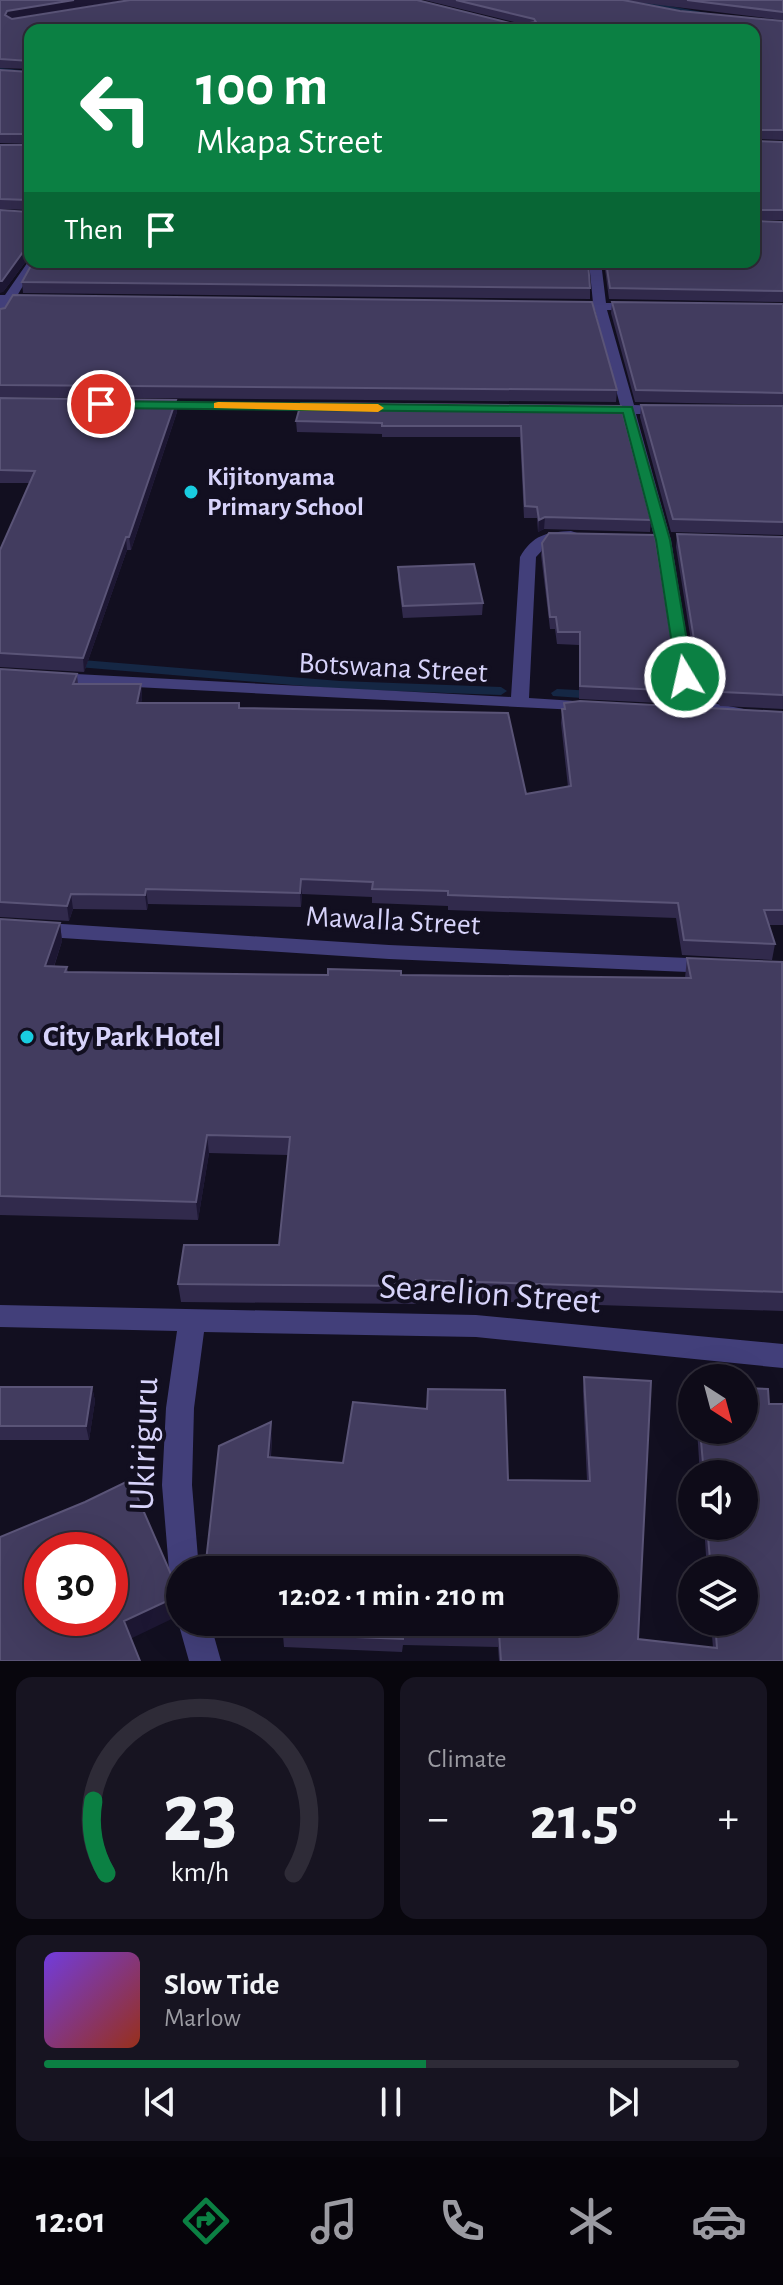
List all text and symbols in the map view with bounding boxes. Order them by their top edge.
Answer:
icon: left [64,56,168,160]
text: 100 m [196,59,328,115]
text: Mkapa Street [196,124,382,160]
icon: arrive [139,208,183,252]
text: Then [64,215,123,245]
pin [67,370,135,438]
icon: arrive [79,382,123,426]
place label: Kijitonyama Primary School [207,464,364,520]
marker: Kijitonyama Primary School [182,483,200,501]
position arrow [643,635,727,719]
street label: Botswana Street [298,648,489,688]
street label: Mawalla Street [305,901,481,941]
place label: City Park Hotel [43,1022,221,1052]
marker: City Park Hotel [18,1028,36,1046]
street label: Searelion Street [378,1268,602,1320]
north arrow [678,1364,758,1444]
map controls [678,1364,758,1636]
street label: Ukiriguru [124,1377,164,1511]
button: sound [678,1460,758,1540]
speed limit sign: 30 [24,1532,128,1636]
button: layers [678,1556,758,1636]
text: 12:02 · 1 min · 210 m [279,1581,505,1611]
text: Climate [428,1746,506,1772]
text: 23 [162,1773,237,1857]
text: 21.5° [530,1790,637,1850]
text: − [428,1797,449,1841]
text: + [718,1797,739,1841]
text: km/h [170,1858,229,1887]
text: Slow Tide [164,1970,279,2000]
text: Marlow [164,2005,241,2031]
icon: previous [138,2080,182,2124]
icon: pause [369,2080,413,2124]
icon: next [601,2080,645,2124]
icon: directions [178,2193,234,2249]
icon: music [306,2193,362,2249]
icon: phone [434,2193,490,2249]
icon: climate [563,2193,619,2249]
icon: car [691,2193,747,2249]
text: 12:01 [36,2203,106,2239]

